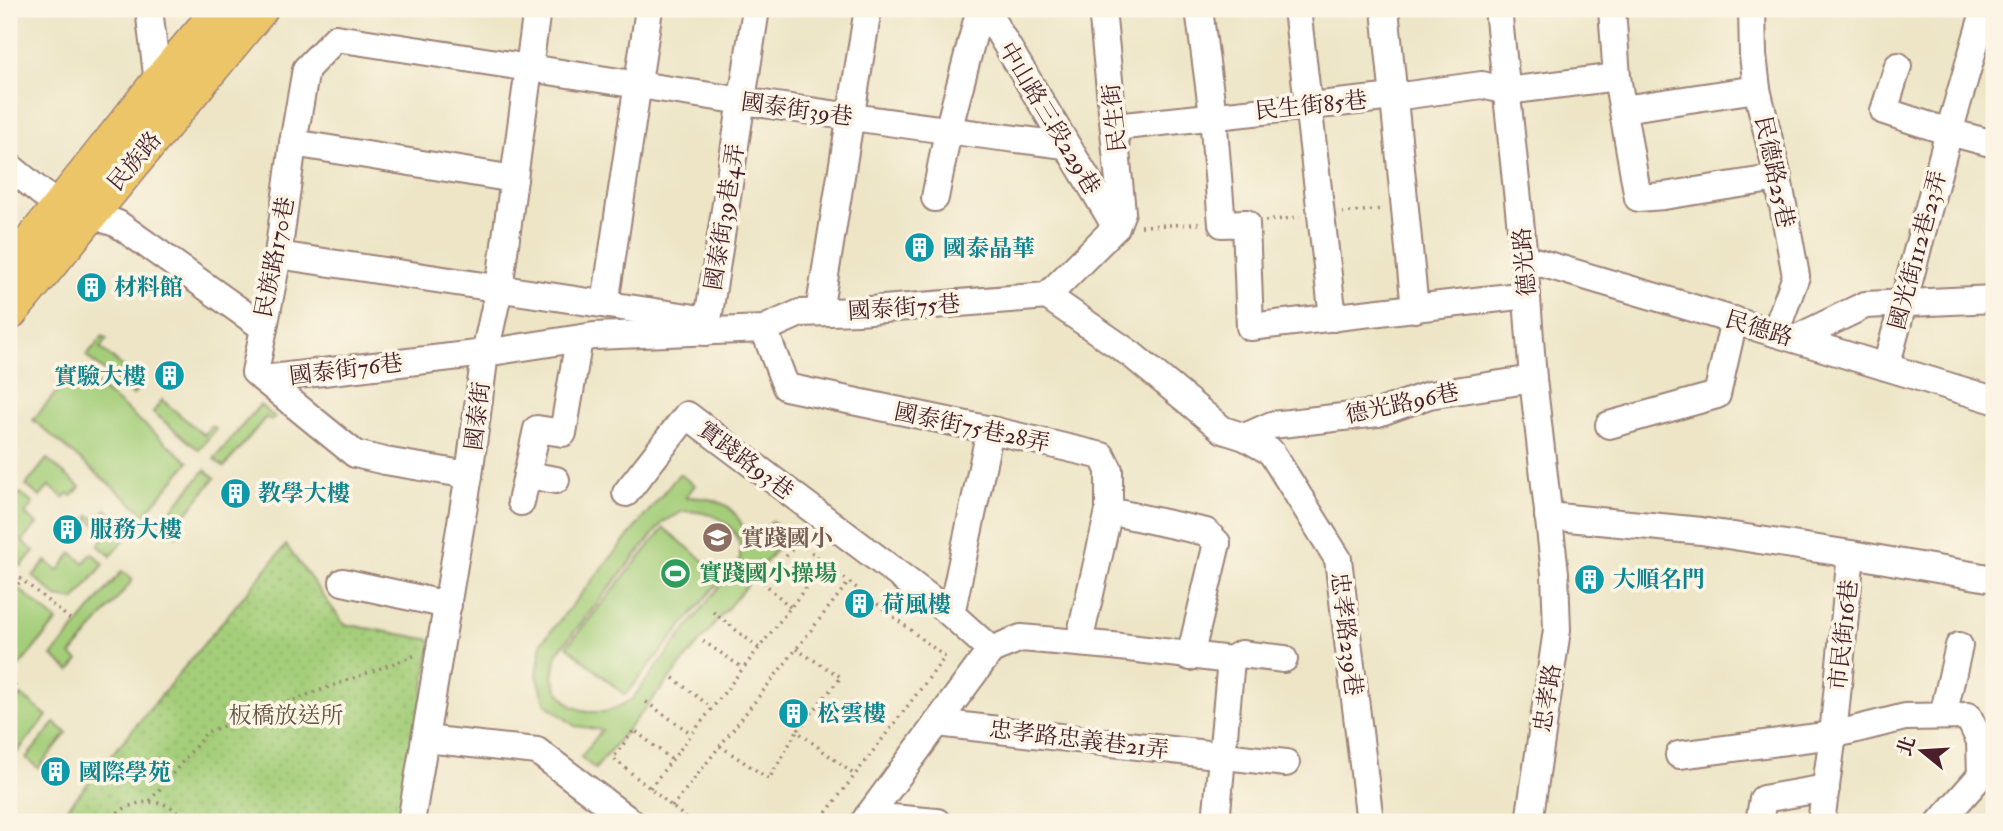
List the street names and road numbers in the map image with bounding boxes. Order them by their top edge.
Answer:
street label: 中山路三段229巷 [993,37,1107,200]
street label: 民生街 [1096,82,1133,154]
street label: 民生街85巷 [1253,85,1369,126]
street label: 國泰街39巷 [739,87,855,132]
street label: 民德路25巷 [1749,113,1801,231]
street label: 民族路 [101,126,168,197]
street label: 國泰街39巷4弄 [699,142,750,292]
street label: 國光街112巷23弄 [1882,167,1953,333]
street label: 民族路170巷 [249,194,300,320]
street label: 德光路 [1507,226,1542,298]
street label: 國泰街75巷 [847,289,961,326]
street label: 民德路 [1722,305,1796,352]
street label: 國泰街76巷 [288,348,404,391]
street label: 德光路96巷 [1343,377,1462,430]
street label: 國泰街 [459,380,496,452]
street label: 國泰街75巷28弄 [892,397,1052,458]
street label: 實踐路93巷 [692,415,799,506]
street label: 忠孝路239巷 [1325,571,1368,697]
street label: 市民街16巷 [1823,578,1864,692]
street label: 忠孝路 [1528,662,1567,734]
street label: 忠孝路忠義巷21弄 [987,714,1170,765]

